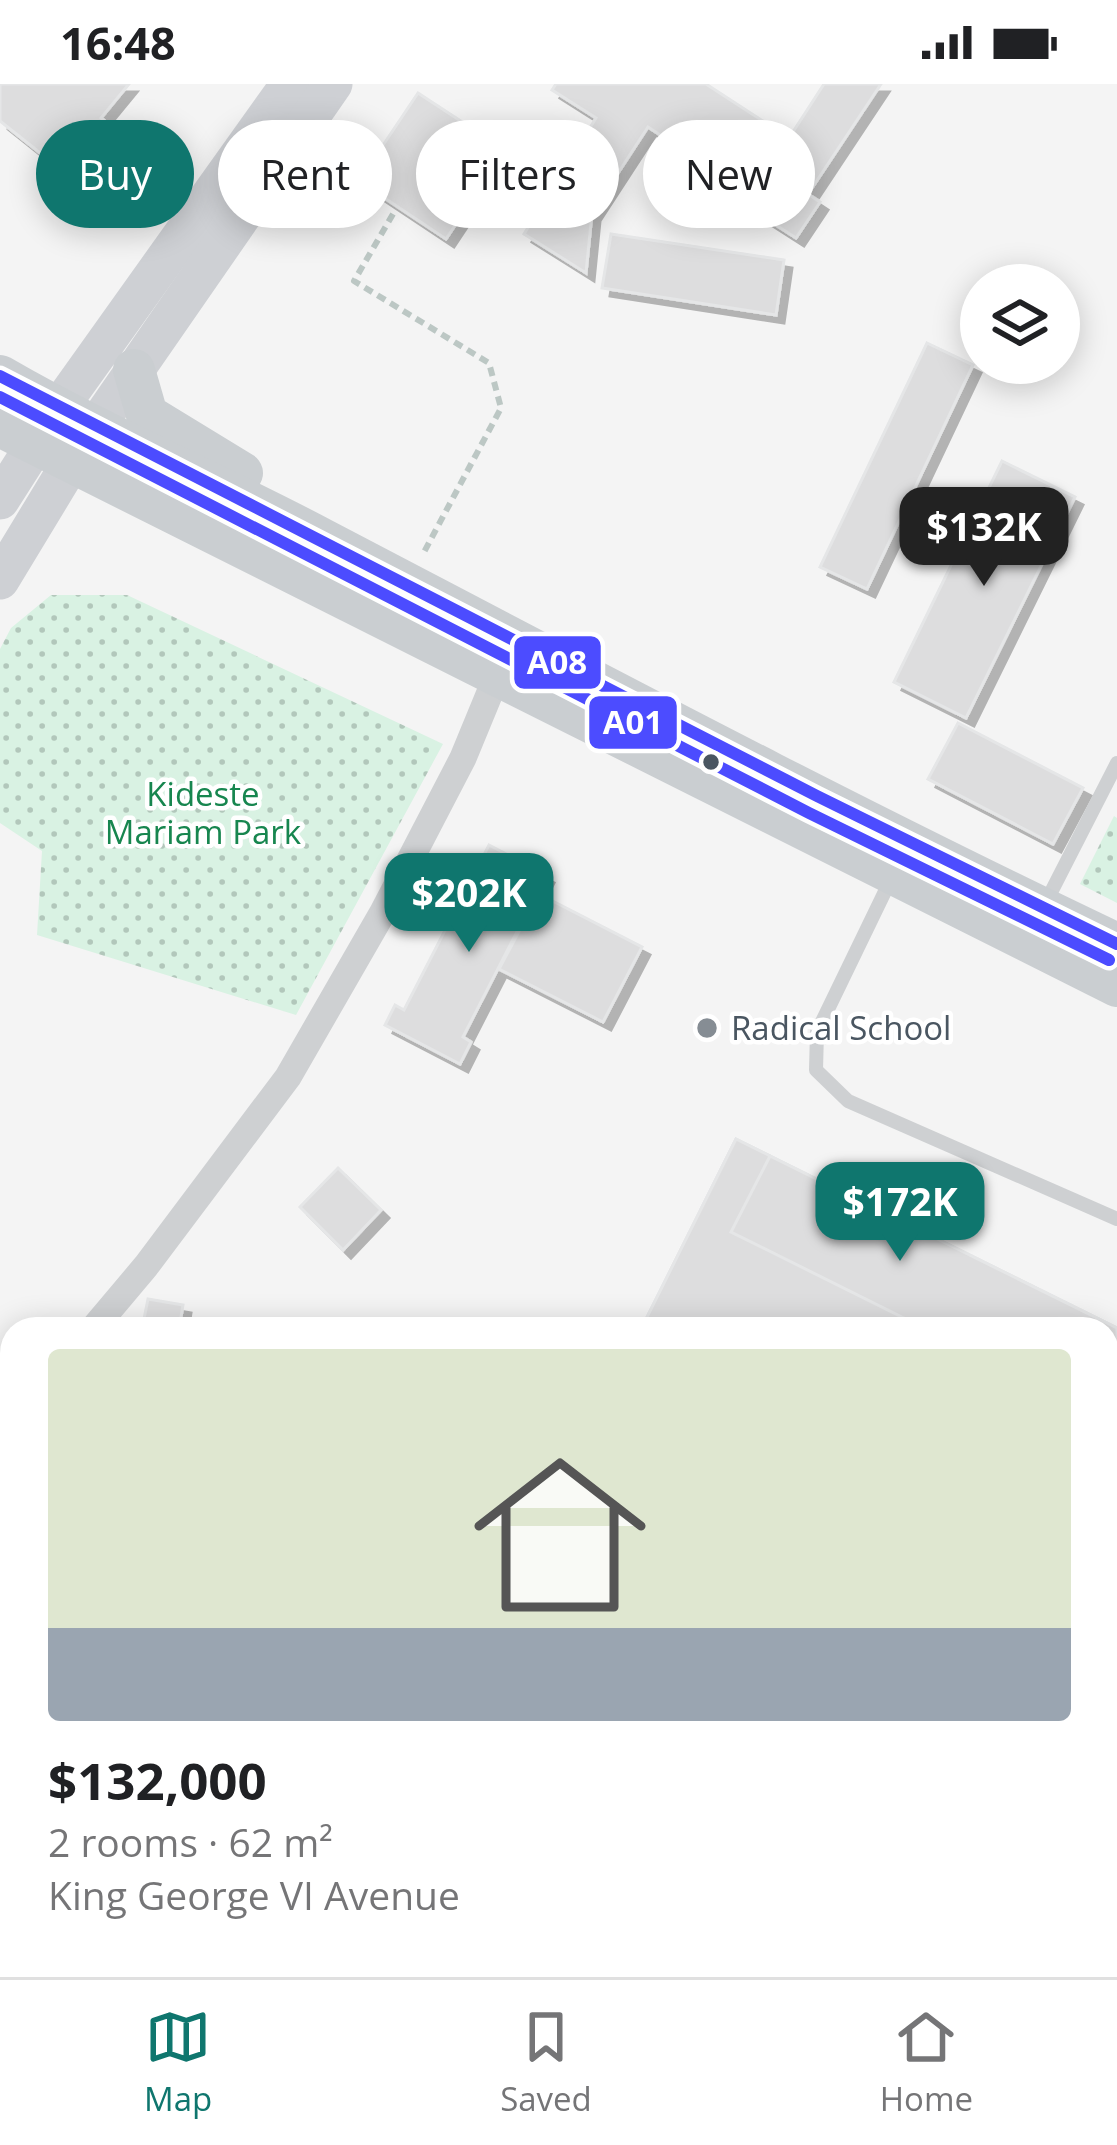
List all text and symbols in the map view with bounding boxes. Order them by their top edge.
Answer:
text: 16:48 [60,12,176,73]
chip: Buy [36,120,194,228]
chip: Rent [218,120,392,228]
chip: Filters [416,120,619,228]
chip: New [643,120,815,228]
map controls [960,264,1080,384]
button: layers [960,264,1080,384]
pin: $132K [900,487,1068,589]
text: $132K [926,499,1042,552]
line badge: A08 [512,634,603,691]
text: A08 [527,639,587,684]
line badge: A01 [587,694,679,751]
text: A01 [603,699,663,744]
unlabelled marker [700,751,722,773]
park label: Kideste Mariam Park [105,771,302,854]
pin: $202K [385,853,553,955]
text: $202K [411,865,527,918]
place label: Radical School [731,1005,951,1050]
marker: Radical School [694,1015,720,1041]
pin: $172K [816,1162,984,1264]
text: $172K [842,1174,958,1227]
icon: home [452,1427,668,1643]
text: $132,000 [48,1745,267,1815]
text: 2 rooms · 62 m² [48,1815,333,1868]
text: King George VI Avenue [48,1868,460,1921]
tab: Map [144,2004,212,2121]
tab: Saved [500,2004,592,2121]
tab: Home [880,2004,973,2121]

